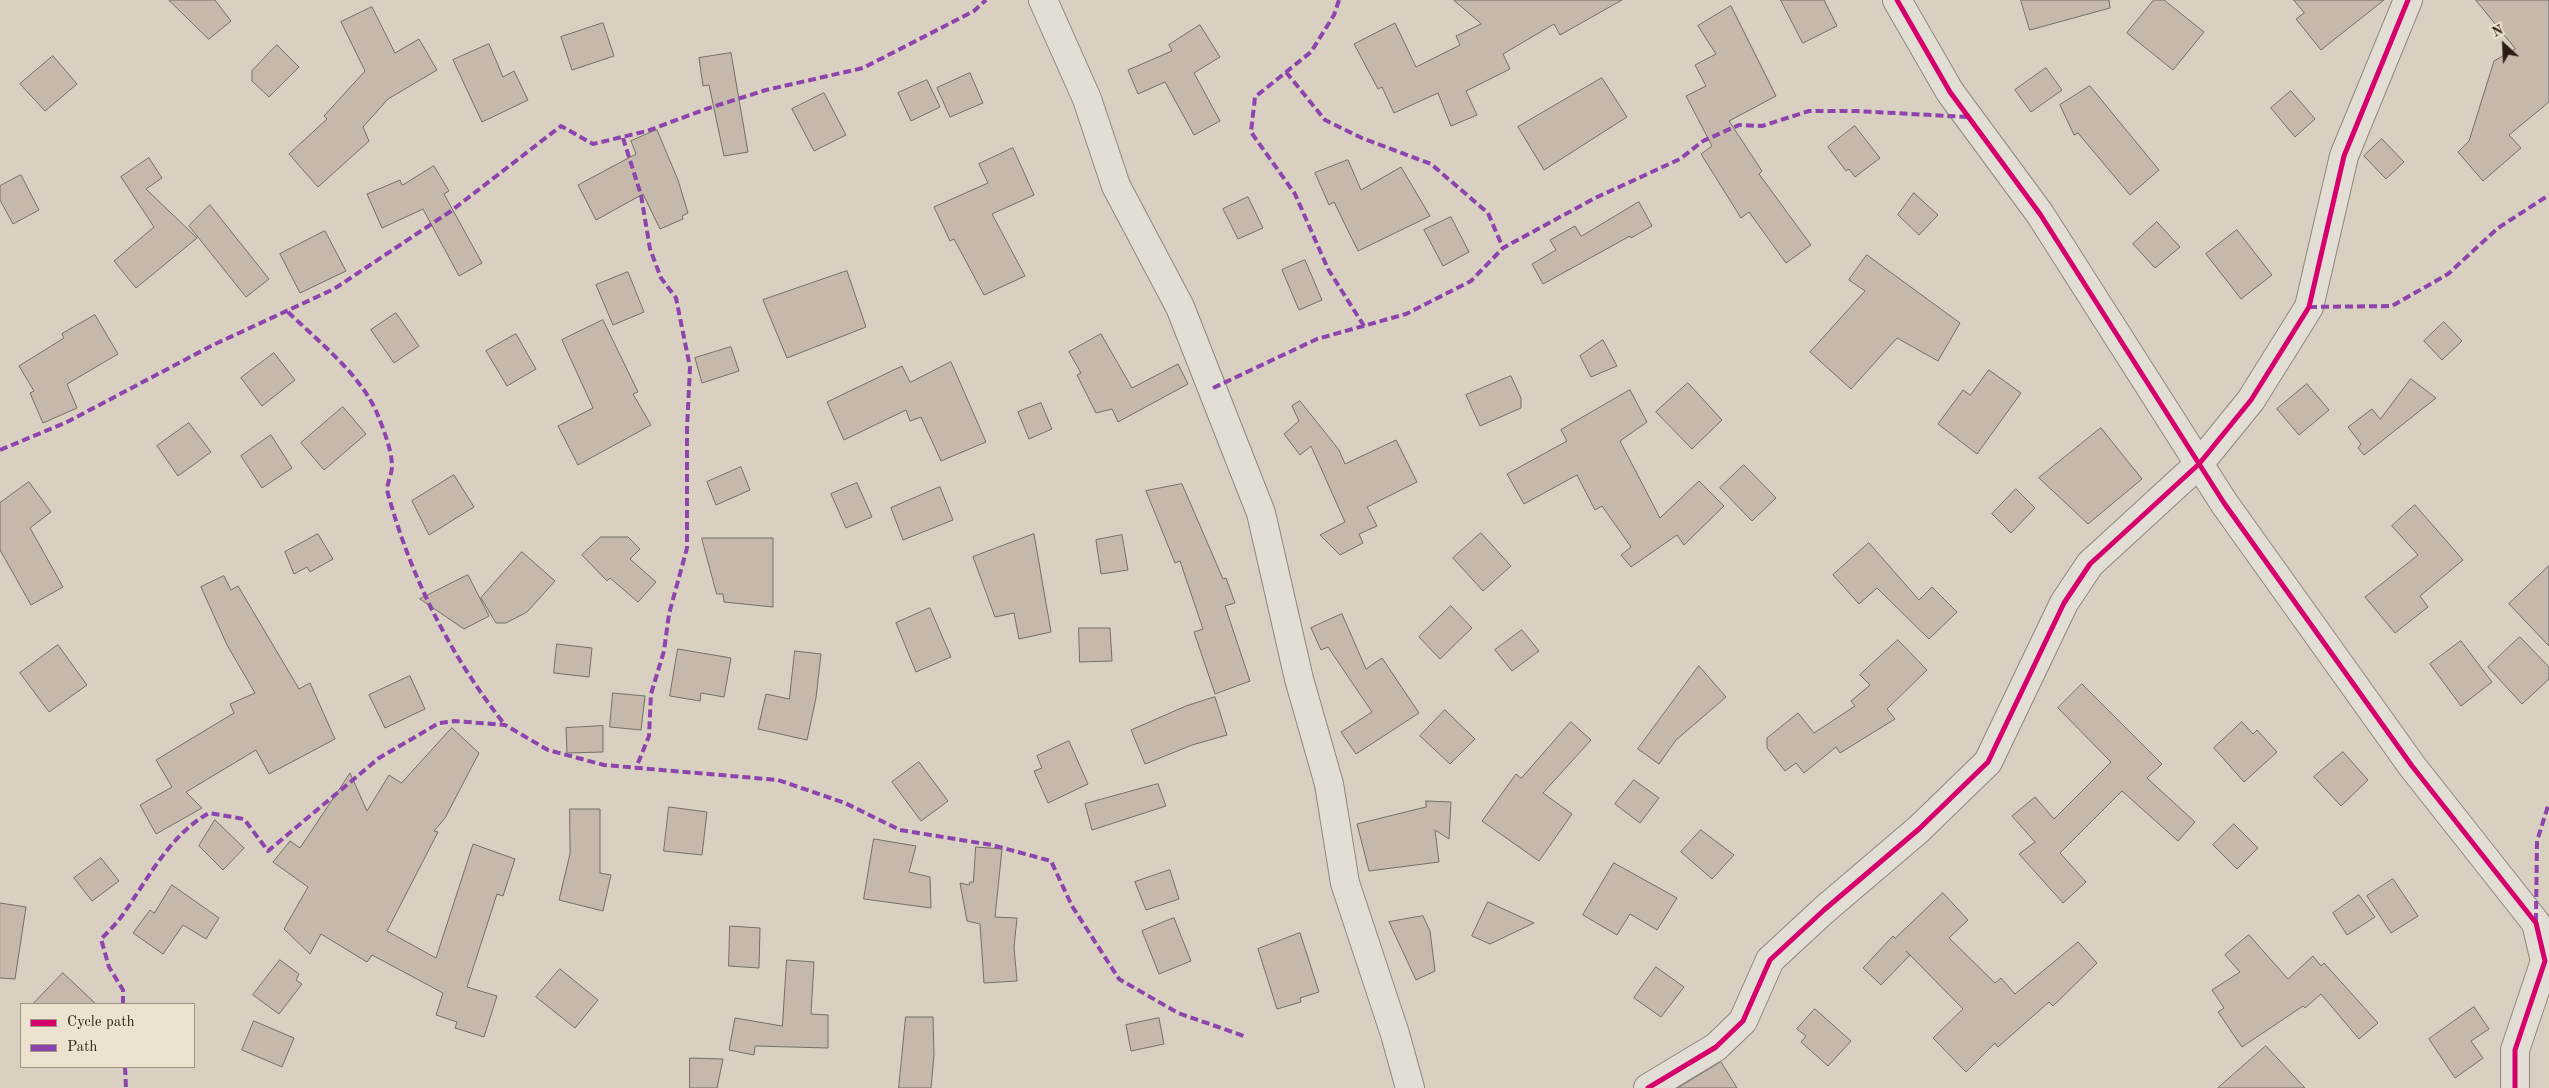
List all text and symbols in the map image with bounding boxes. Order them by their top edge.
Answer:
north arrow [2479,20,2529,70]
text: N [2490,23,2505,40]
legend [20,1003,195,1068]
text: Cycle path [67,1015,135,1030]
text: Path [67,1040,97,1055]

